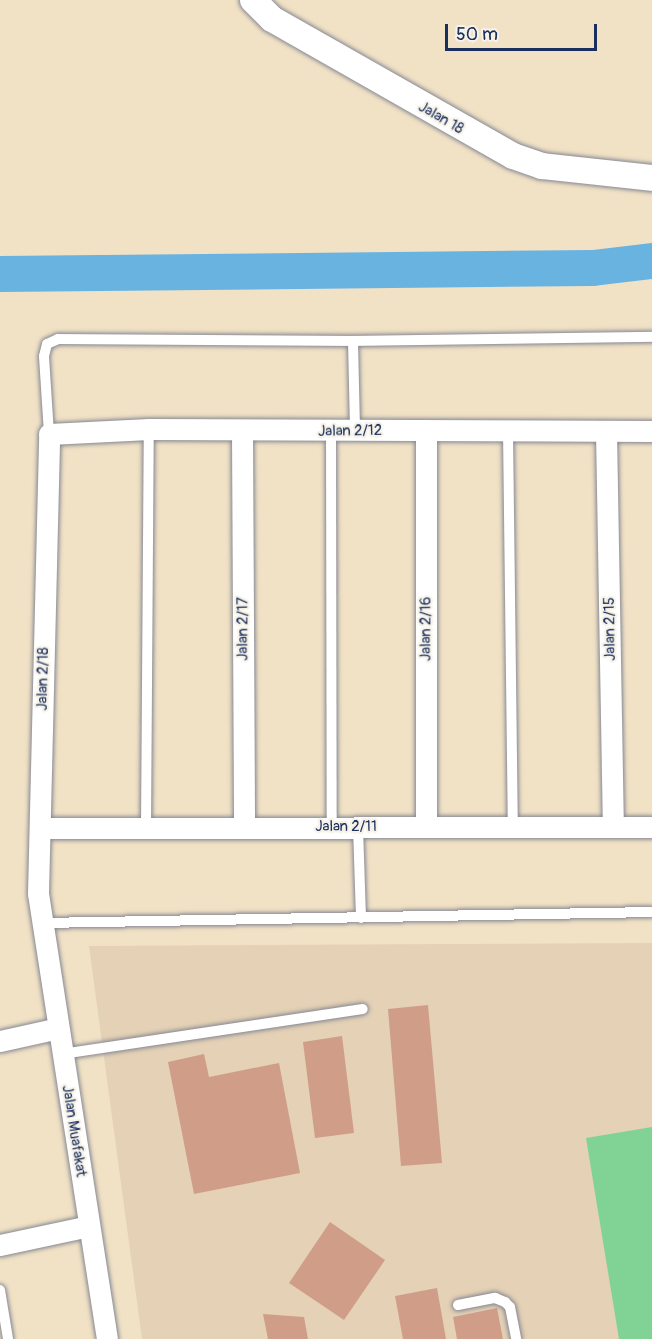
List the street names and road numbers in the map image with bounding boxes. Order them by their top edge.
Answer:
street label: Jalan 18 [415,98,467,138]
street label: Jalan 2/12 [318,421,382,441]
street label: Jalan 2/17 [234,597,252,661]
street label: Jalan 2/16 [417,597,435,661]
street label: Jalan 2/15 [600,597,620,661]
street label: Jalan 2/18 [33,647,53,711]
street label: Jalan 2/11 [315,818,377,836]
street label: Jalan Muafakat [58,1084,90,1178]

